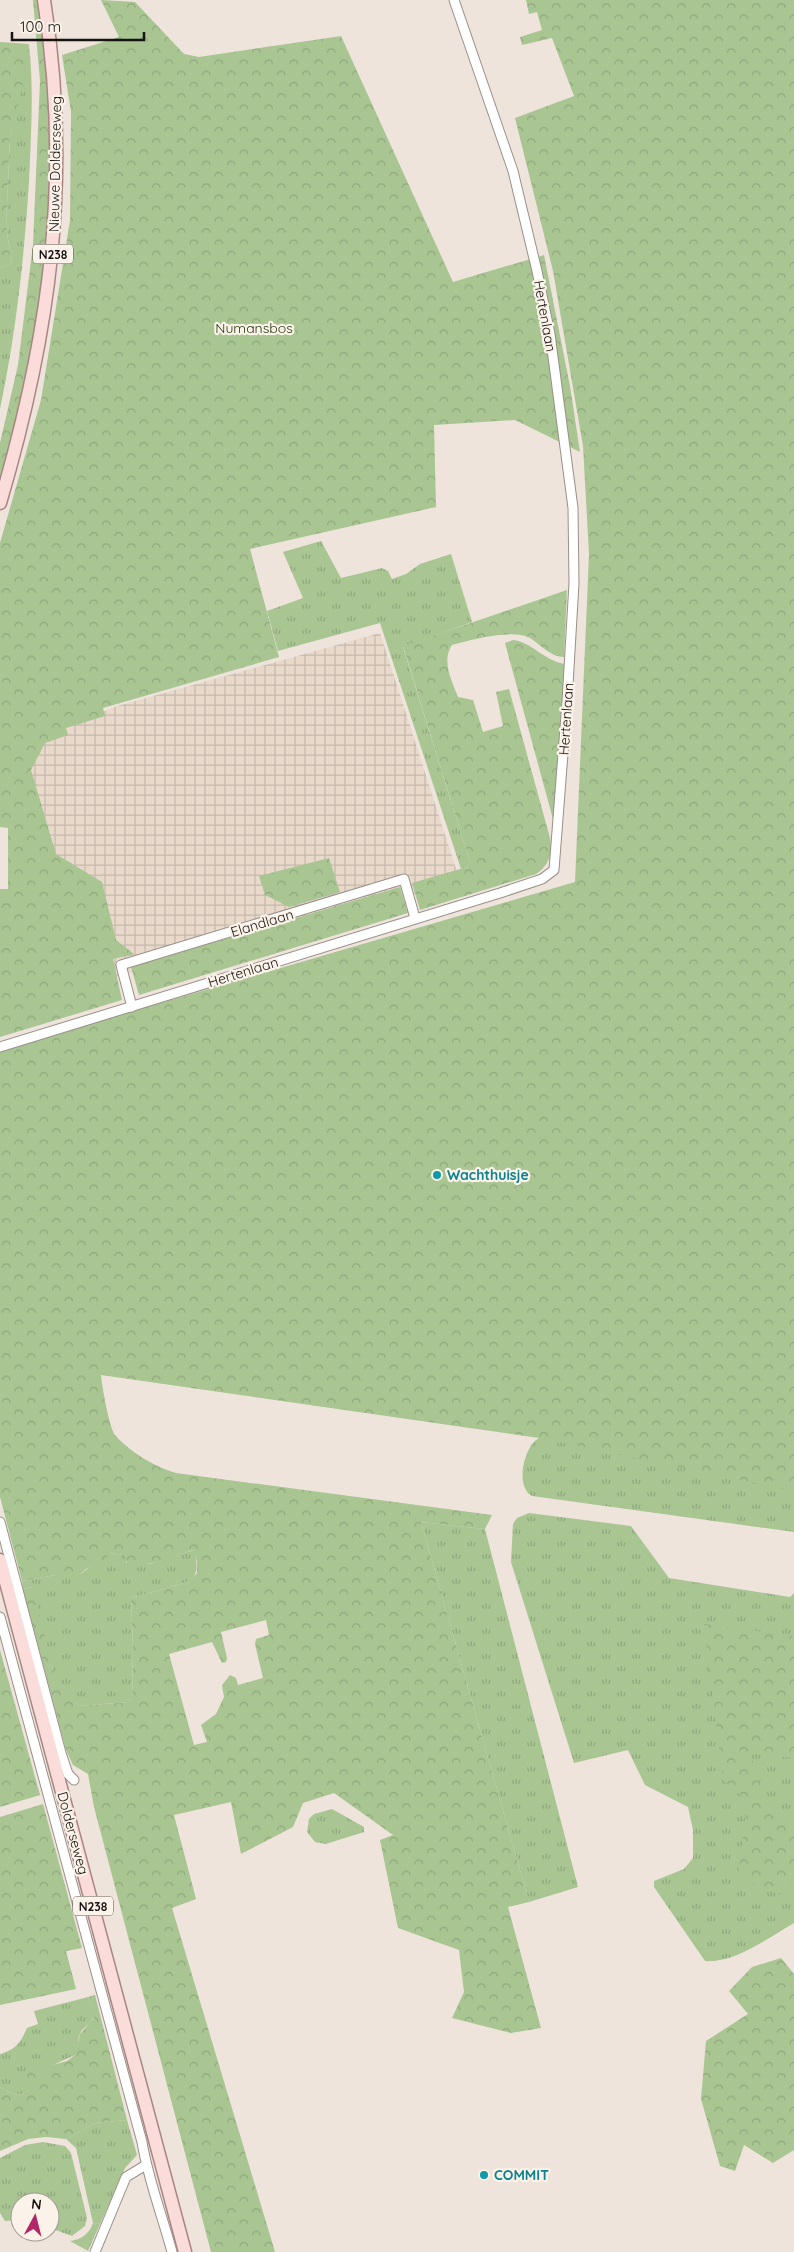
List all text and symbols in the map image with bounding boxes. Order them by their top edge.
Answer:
scale bar [12,10,145,42]
text: 100 m [20,17,61,36]
street label: Nieuwe Dolderseweg [45,96,65,232]
road number: N238 [33,244,73,264]
street label: Hertenlaan [530,279,560,353]
park label: Numansbos [215,319,293,337]
street label: Hertenlaan [554,682,578,756]
street label: Elandlaan [228,905,296,941]
street label: Hertenlaan [206,953,280,991]
place label: Wachthuisje [447,1166,529,1184]
marker: Wachthuisje [431,1169,443,1181]
street label: Dolderseweg [53,1790,93,1876]
road number: N238 [73,1896,113,1915]
place label: COMMIT [494,2166,549,2184]
marker: COMMIT [478,2169,490,2181]
north arrow [10,2192,60,2242]
text: N [30,2195,43,2214]

